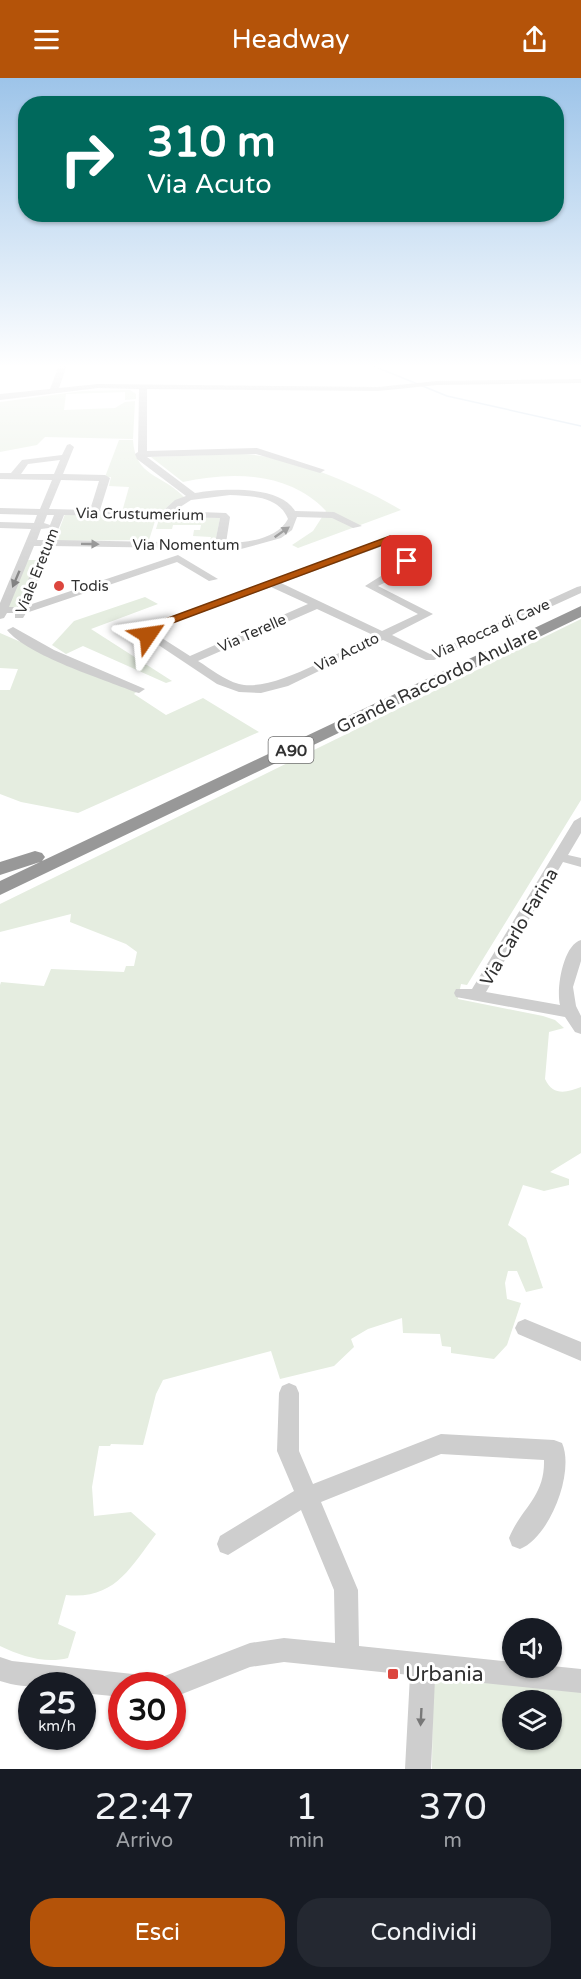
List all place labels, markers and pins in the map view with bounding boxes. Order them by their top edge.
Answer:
pin [381,535,432,586]
place label: Todis [71,577,109,595]
marker: Todis [52,579,66,593]
place label: Urbania [405,1662,483,1687]
marker: Urbania [386,1667,400,1681]

